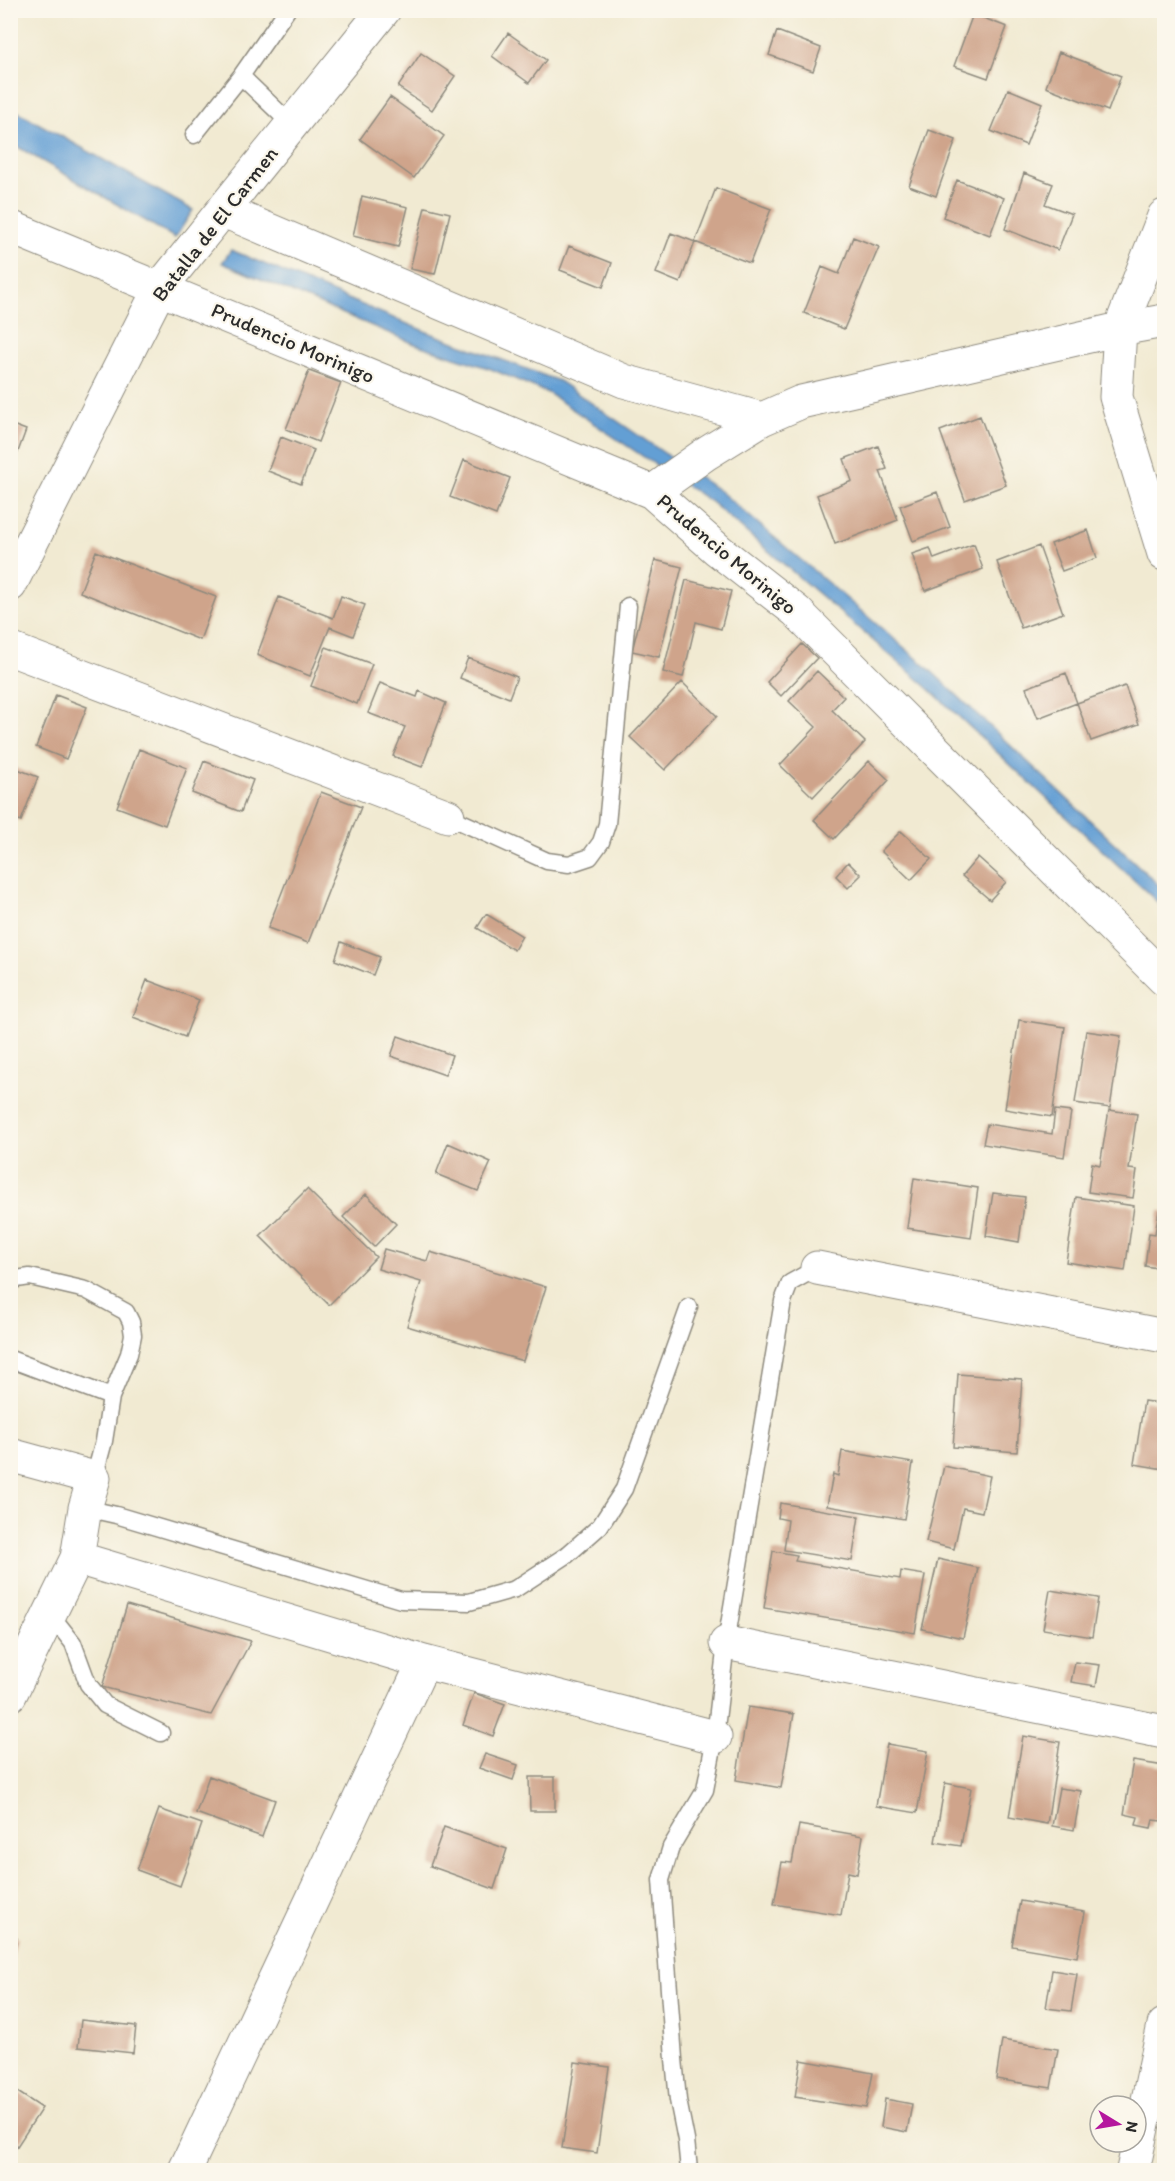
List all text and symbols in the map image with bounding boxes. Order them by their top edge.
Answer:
street label: Batalla de El Carmen [146,141,283,306]
street label: Prudencio Morinigo [208,297,379,388]
street label: Prudencio Morinigo [652,488,802,619]
north arrow [1088,2094,1148,2154]
text: N [1122,2120,1143,2134]

